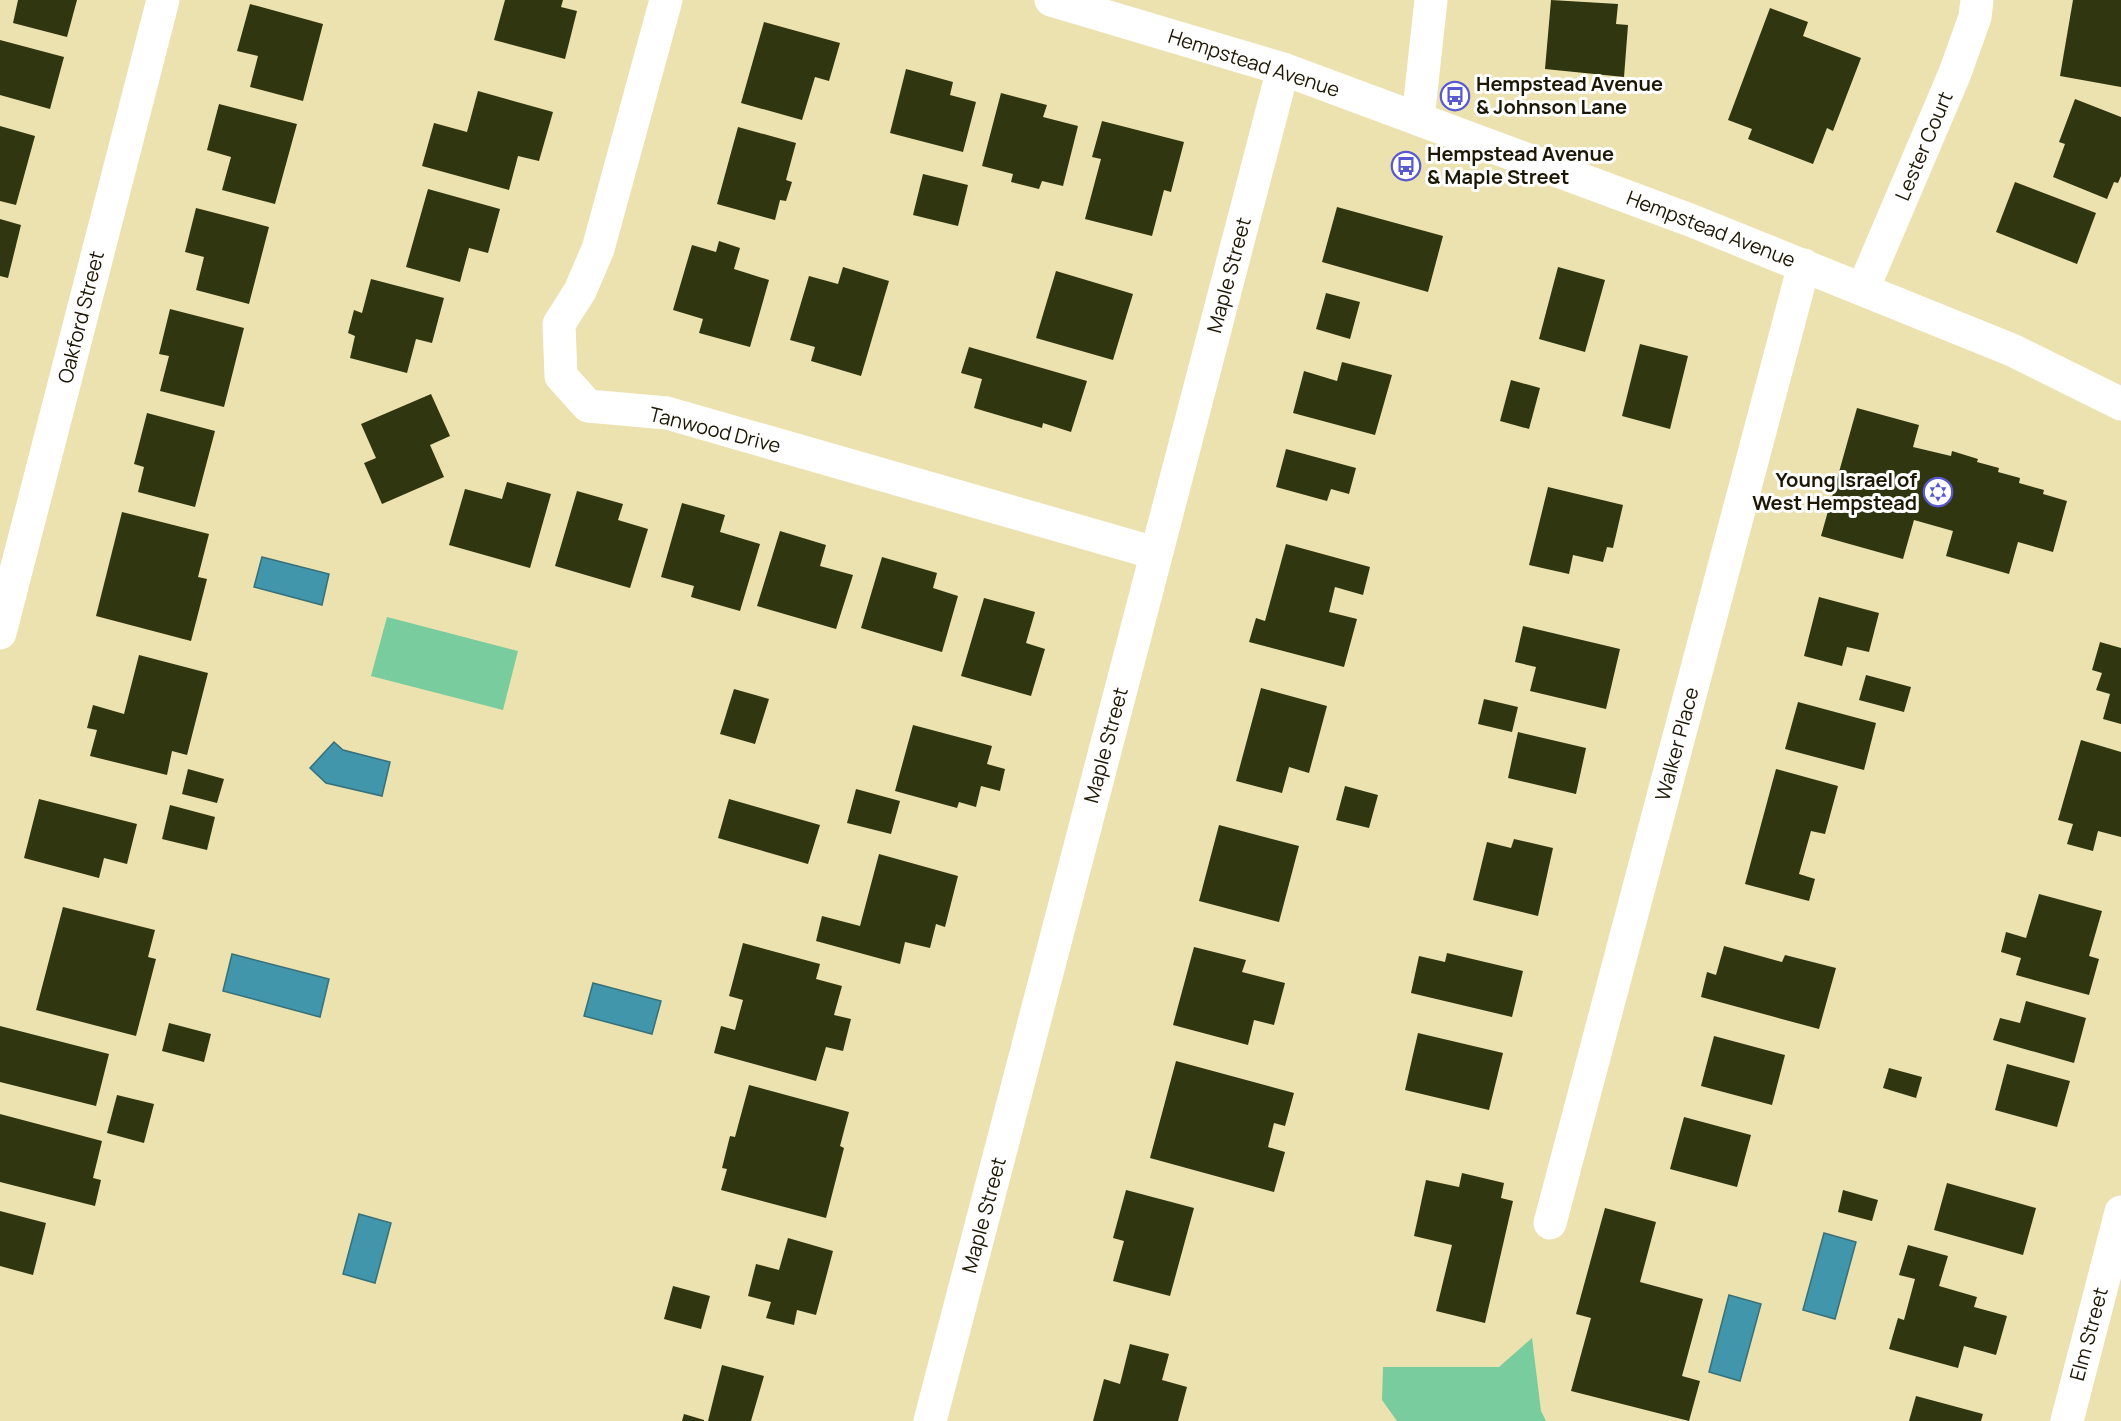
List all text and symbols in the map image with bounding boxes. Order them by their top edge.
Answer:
street label: Hempstead Avenue [1165,22,1343,103]
place label: Hempstead Avenue & Johnson Lane [1476,70,1663,120]
bus stop icon: Hempstead Avenue & Johnson Lane [1439,80,1471,112]
street label: Lester Court [1888,87,1959,205]
place label: Hempstead Avenue & Maple Street [1427,140,1614,190]
bus stop icon: Hempstead Avenue & Maple Street [1390,150,1422,182]
street label: Hempstead Avenue [1623,184,1799,273]
street label: Maple Street [1200,214,1257,336]
street label: Oakford Street [51,248,110,386]
street label: Tanwood Drive [646,400,784,459]
place label: Young Israel of West Hempstead [1752,466,1917,516]
synagogue icon: Young Israel of West Hempstead [1922,476,1954,508]
street label: Maple Street [1077,684,1134,806]
street label: Walker Place [1648,684,1705,804]
street label: Maple Street [955,1154,1012,1276]
street label: Elm Street [2063,1284,2114,1384]

